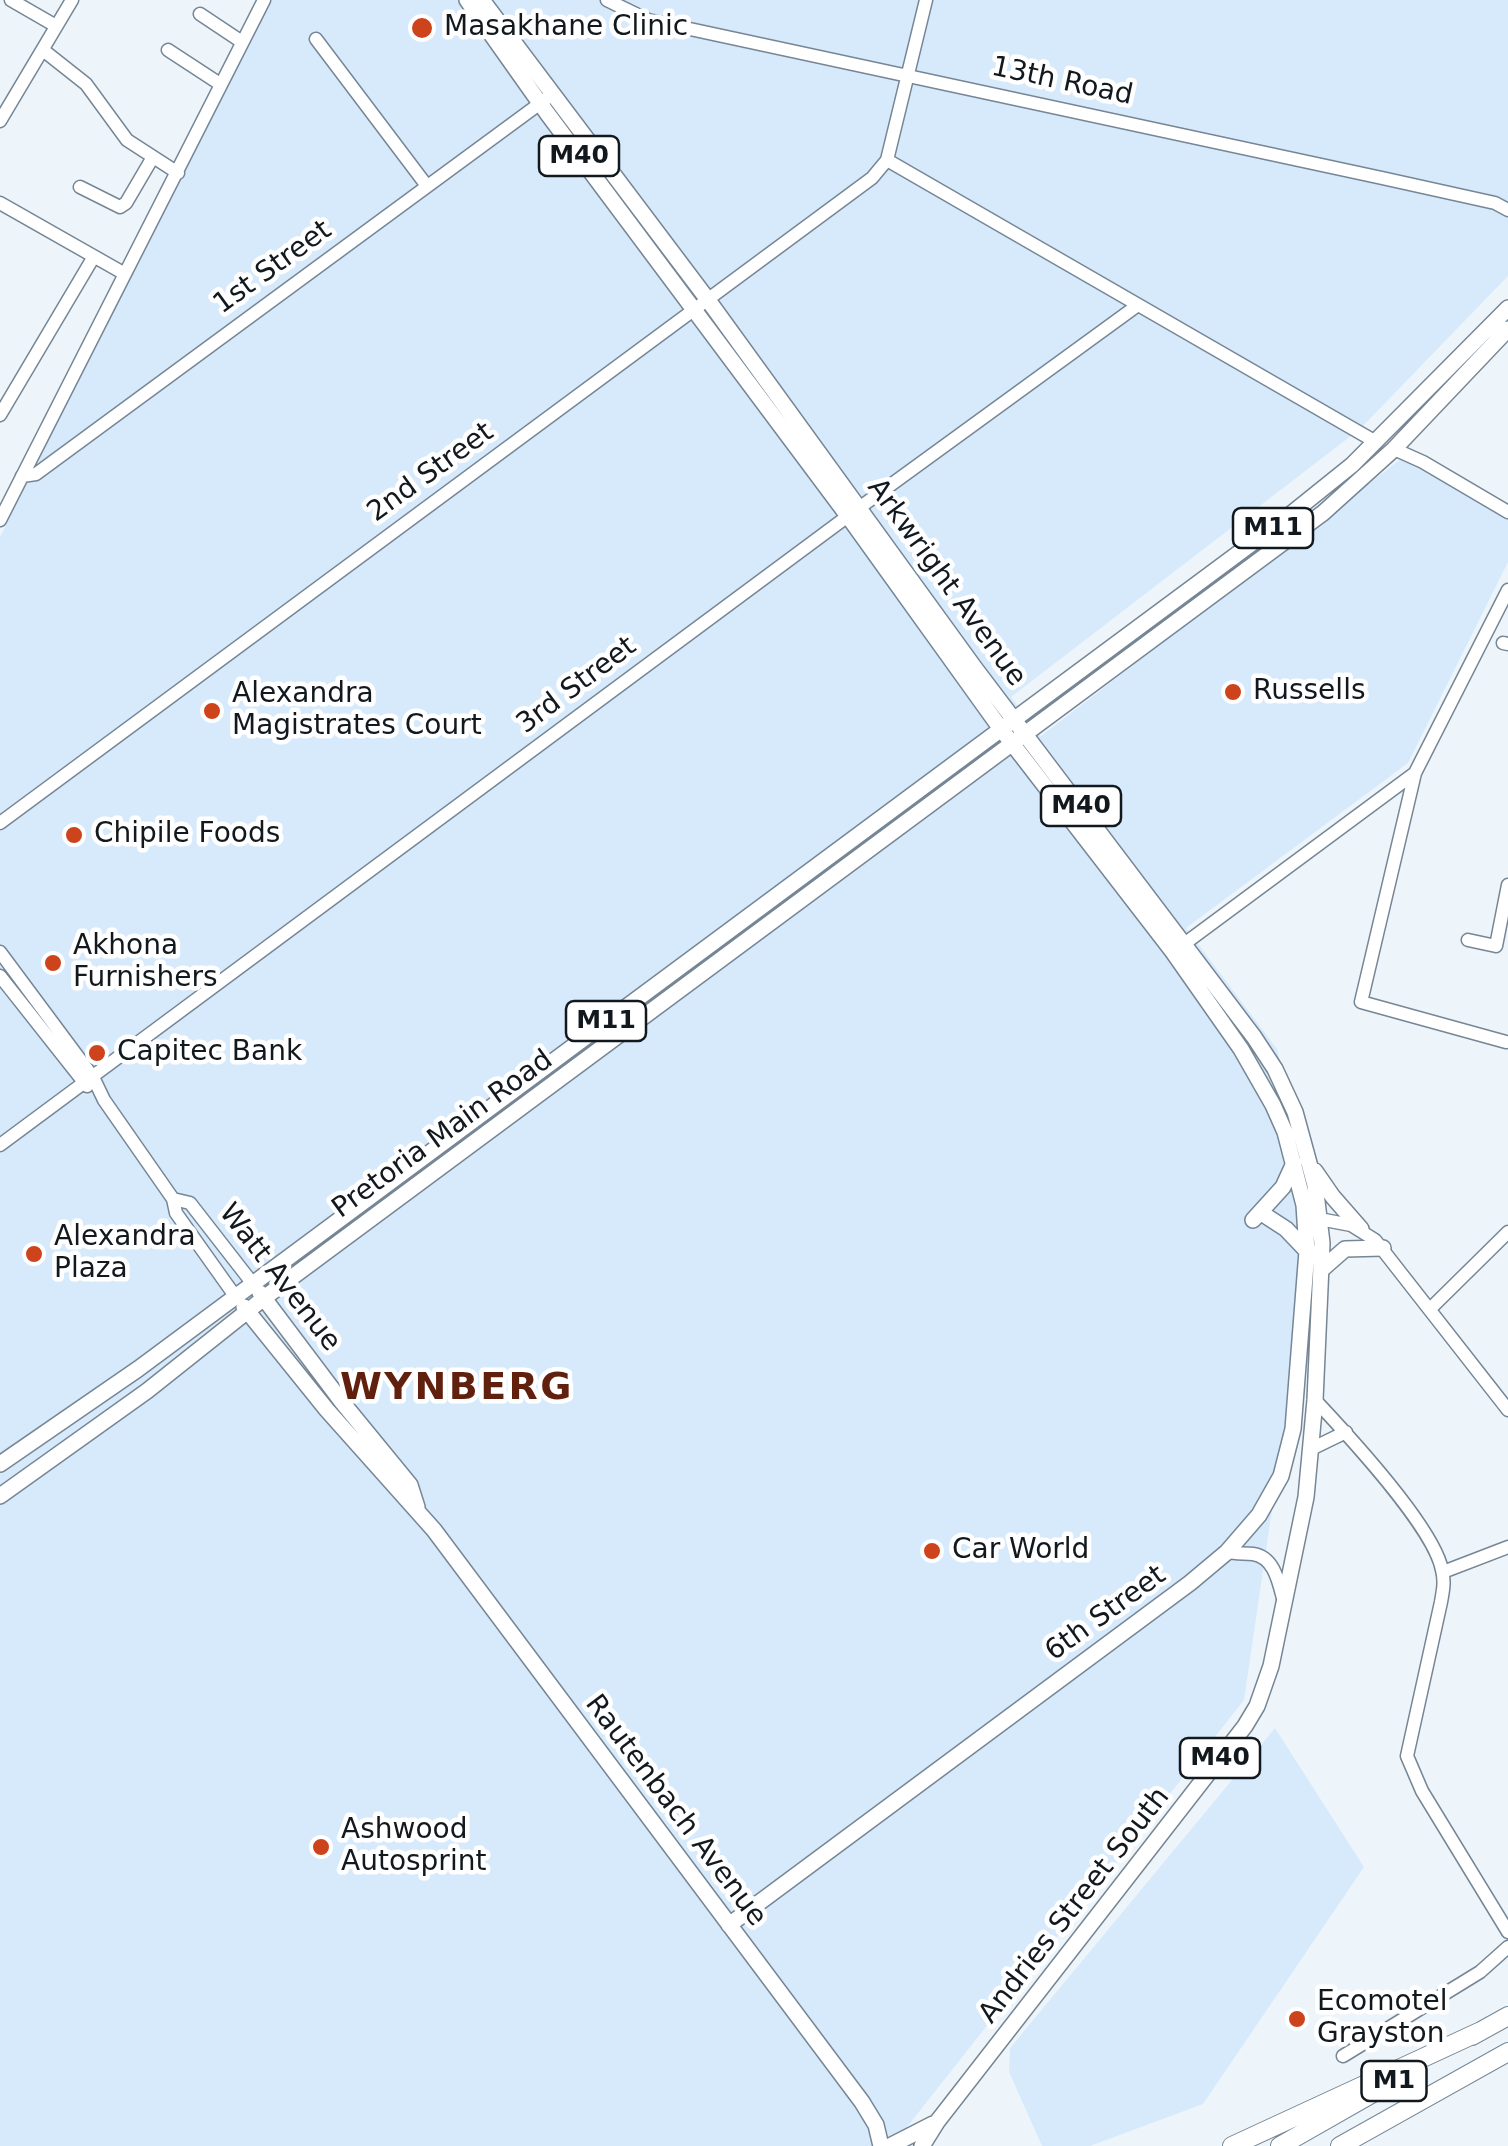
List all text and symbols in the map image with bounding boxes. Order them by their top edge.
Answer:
place label: Masakhane Clinic [444,11,688,45]
marker: Masakhane Clinic [409,15,435,41]
street label: 13th Road [988,51,1136,113]
road number: M40 [539,136,619,176]
street label: 1st Street [208,214,338,322]
street label: 2nd Street [362,416,500,530]
street label: Arkwright Avenue [859,473,1033,693]
road number: M11 [1233,508,1313,548]
street label: 3rd Street [511,630,643,742]
place label: Russells [1253,675,1365,709]
place label: Alexandra Magistrates Court [232,678,482,744]
marker: Russells [1222,681,1244,703]
marker: Alexandra Magistrates Court [201,700,223,722]
road number: M40 [1041,786,1121,826]
place label: Chipile Foods [94,818,280,852]
marker: Chipile Foods [63,824,85,846]
place label: Akhona Furnishers [73,930,218,996]
marker: Akhona Furnishers [42,952,64,974]
road number: M11 [566,1001,646,1041]
place label: Capitec Bank [117,1036,302,1070]
marker: Capitec Bank [86,1042,108,1064]
street label: Pretoria Main Road [326,1044,560,1226]
street label: Watt Avenue [211,1198,347,1358]
place label: Alexandra Plaza [54,1221,196,1287]
marker: Alexandra Plaza [23,1243,45,1265]
district label: WYNBERG [340,1366,574,1412]
place label: Car World [952,1534,1089,1568]
marker: Car World [921,1540,943,1562]
street label: 6th Street [1039,1559,1173,1669]
street label: Rautenbach Avenue [577,1689,773,1933]
road number: M40 [1180,1738,1260,1778]
street label: Andries Street South [972,1781,1178,2031]
place label: Ashwood Autosprint [341,1814,486,1880]
marker: Ashwood Autosprint [310,1836,332,1858]
place label: Ecomotel Grayston [1317,1986,1448,2052]
marker: Ecomotel Grayston [1286,2008,1308,2030]
road number: M1 [1362,2061,1426,2101]

